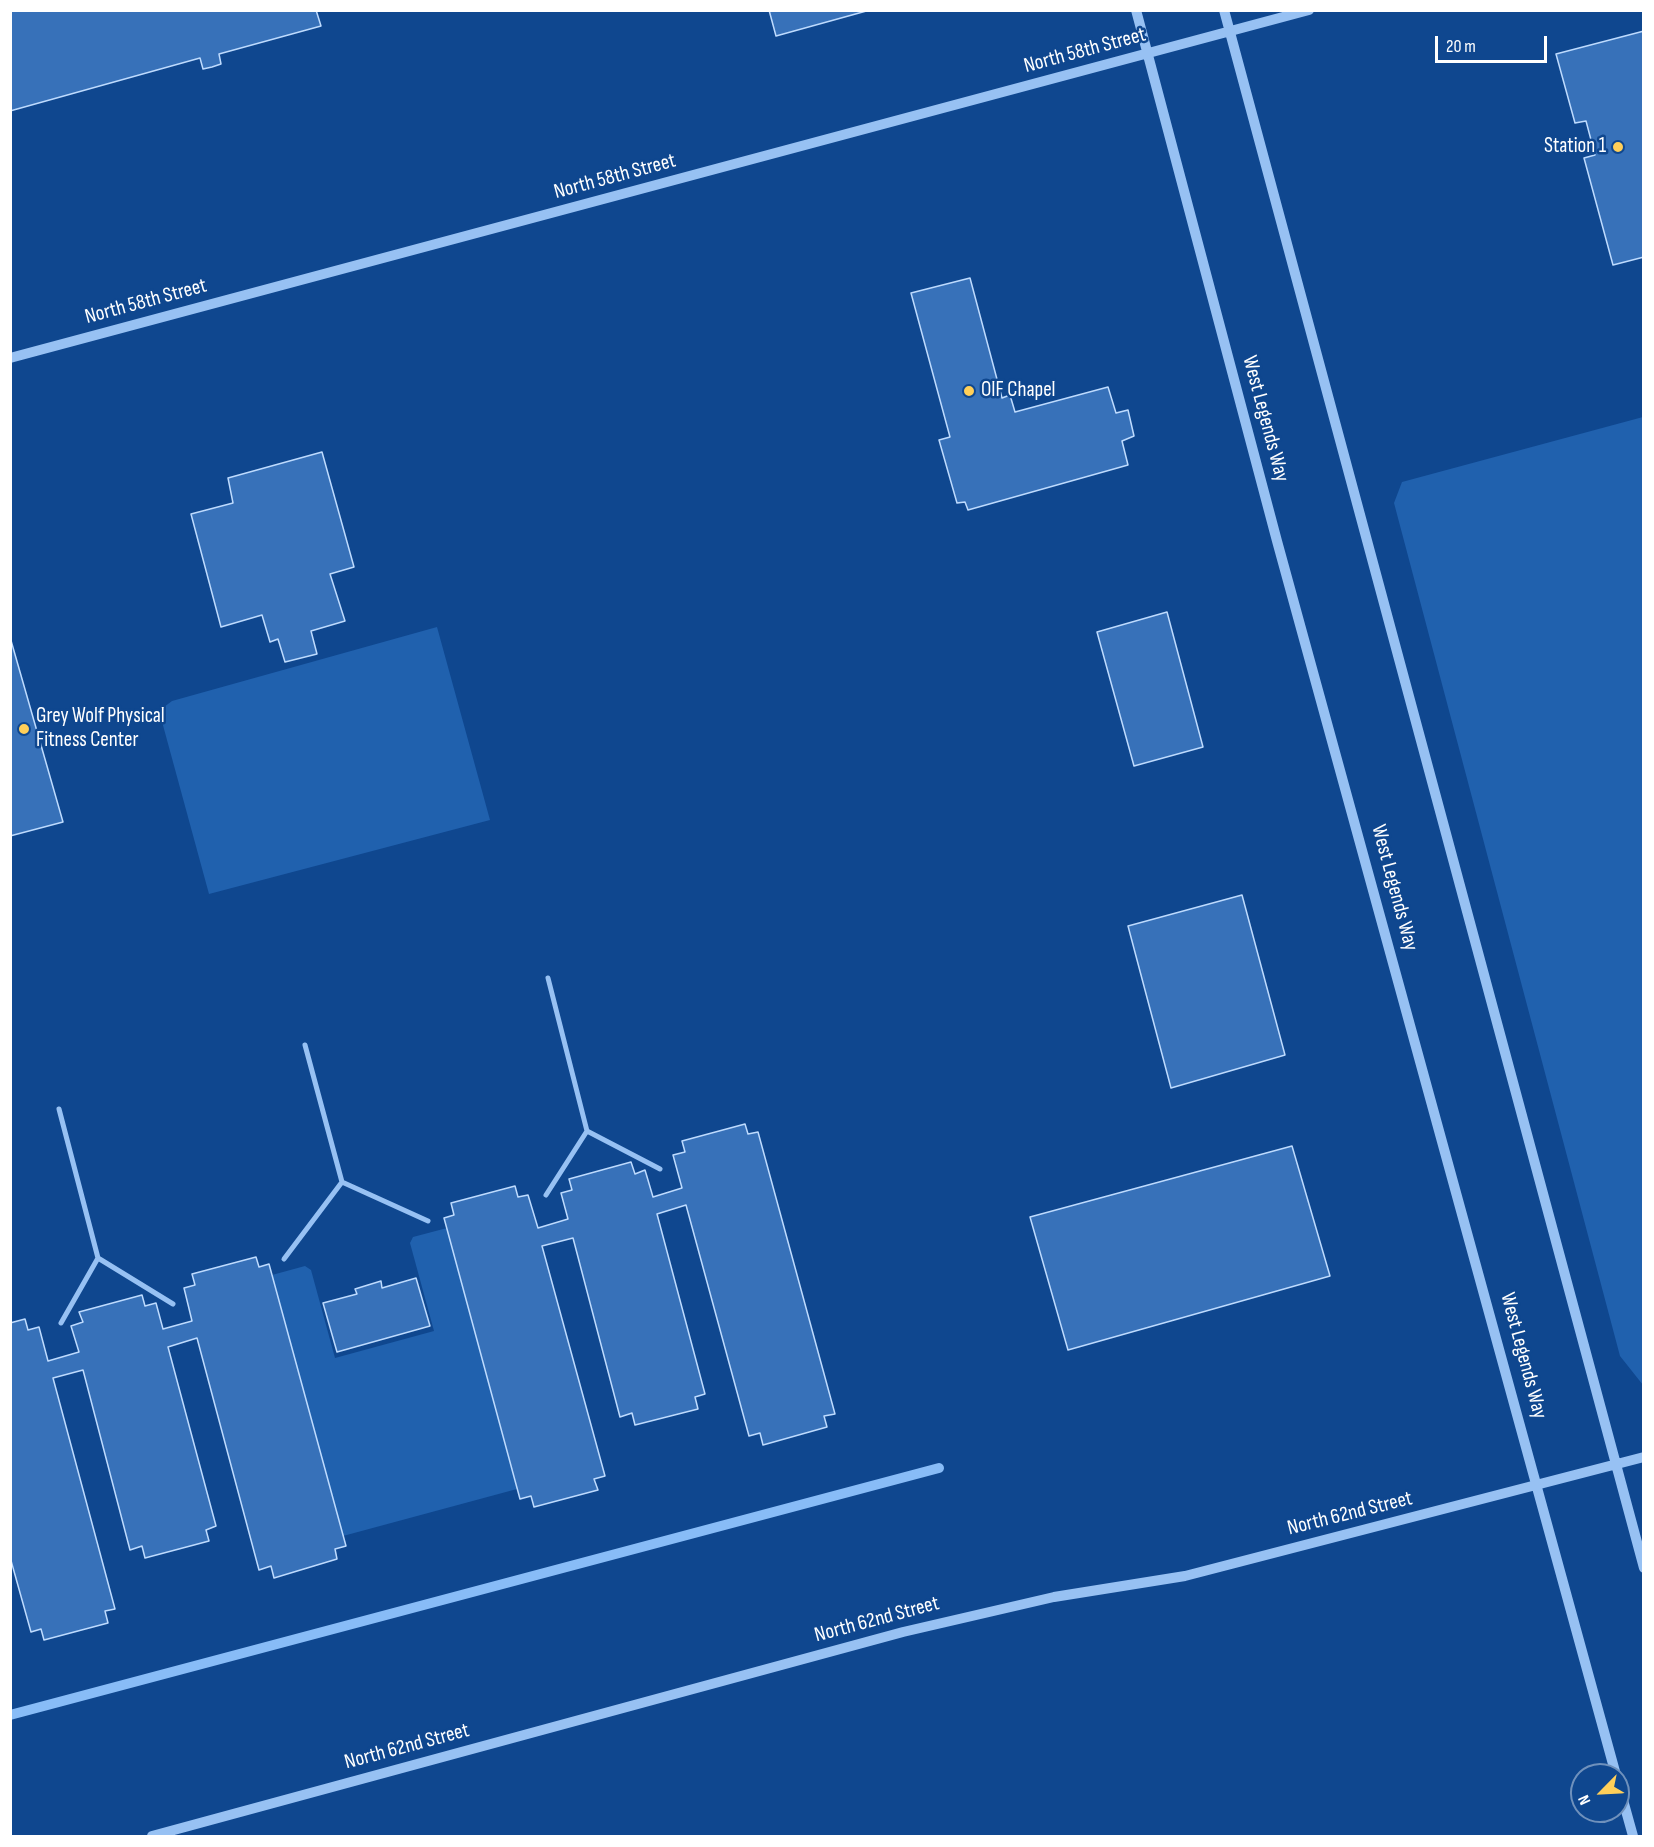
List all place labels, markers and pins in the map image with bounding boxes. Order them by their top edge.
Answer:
place label: Station 1 [1544,134,1606,160]
marker: Station 1 [1611,140,1625,154]
place label: OIF Chapel [981,378,1056,404]
marker: OIF Chapel [962,384,976,398]
place label: Grey Wolf Physical Fitness Center [36,704,165,754]
marker: Grey Wolf Physical Fitness Center [17,722,31,736]

